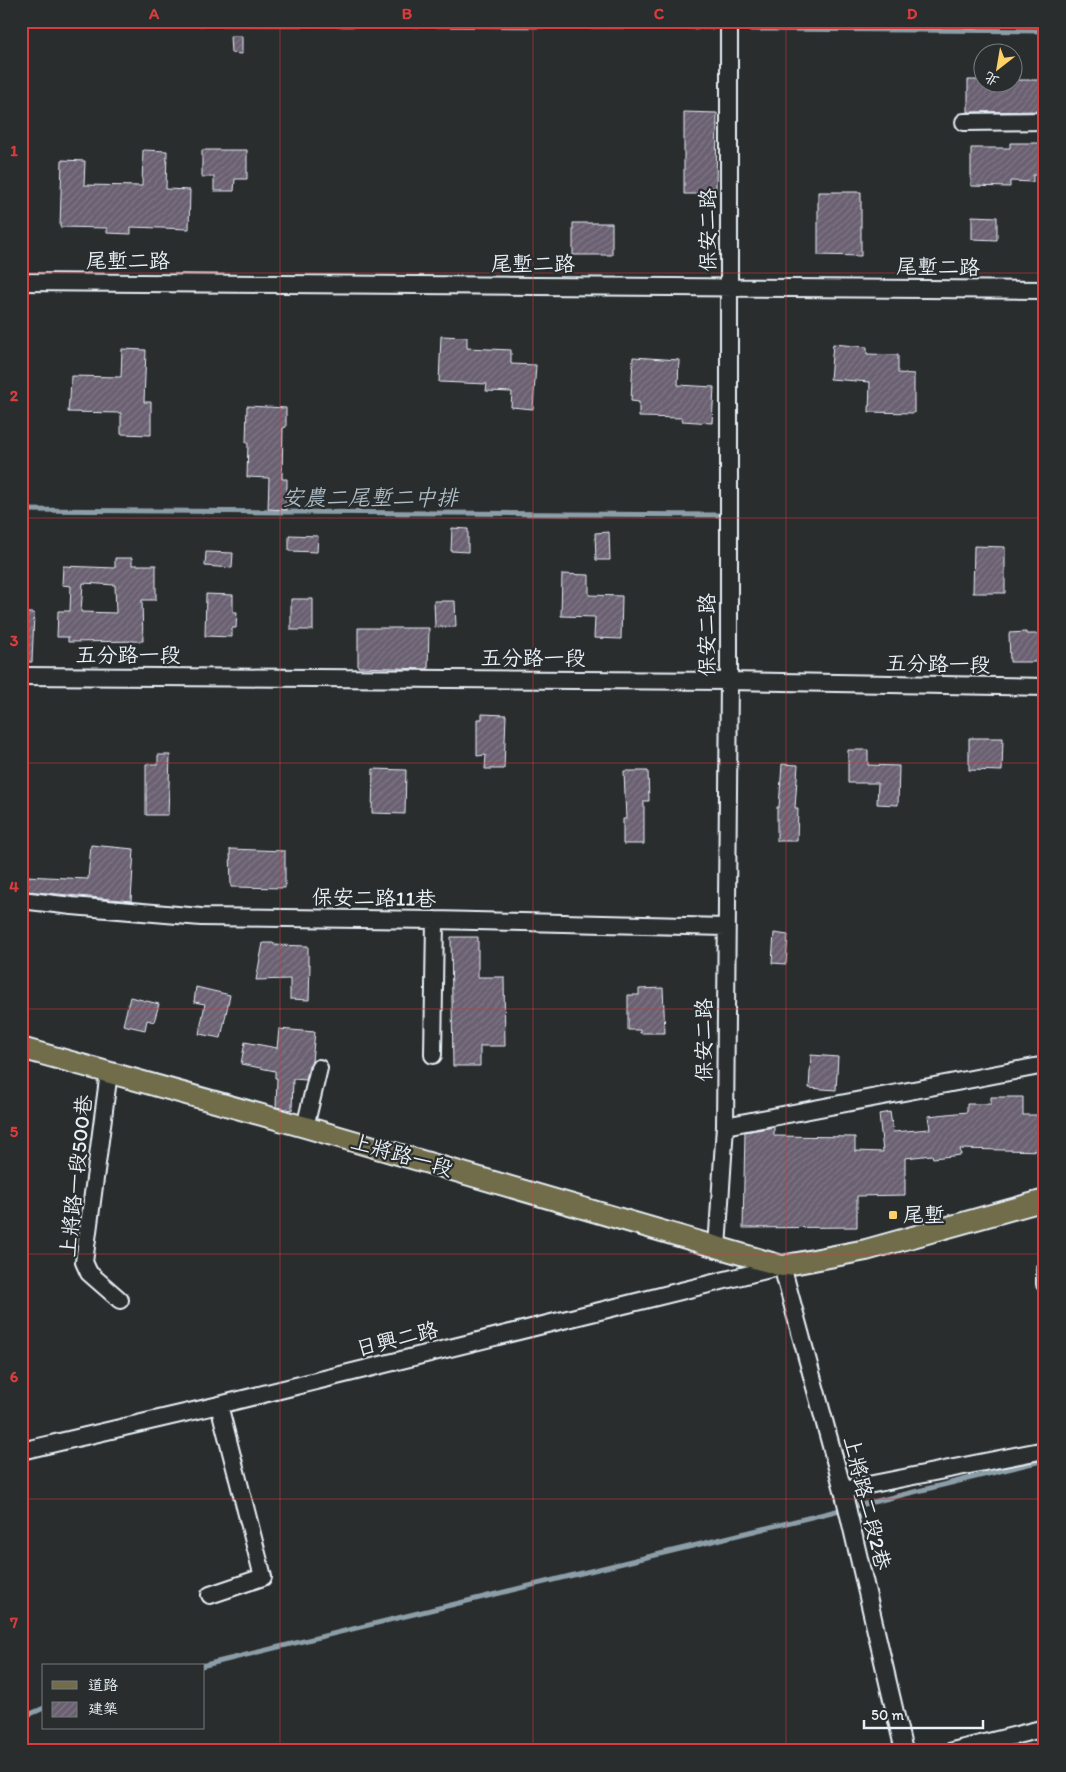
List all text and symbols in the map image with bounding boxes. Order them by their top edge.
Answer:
text: A [148,4,160,23]
text: B [402,4,413,23]
text: C [654,4,665,23]
text: D [907,4,918,23]
north arrow [974,42,1024,92]
text: 北 [981,68,1002,90]
text: 1 [10,141,18,160]
street label: 保安二路 [695,188,720,272]
street label: 尾塹二路 [86,248,170,273]
street label: 尾塹二路 [491,251,575,276]
street label: 尾塹二路 [896,253,980,280]
text: 2 [10,386,19,405]
water label: 安農二尾塹二中排 [282,484,460,511]
street label: 保安二路 [694,593,719,677]
text: 3 [10,631,19,650]
street label: 五分路一段 [76,642,181,667]
street label: 五分路一段 [481,645,586,670]
street label: 五分路一段 [885,650,991,677]
text: 4 [9,877,19,896]
street label: 保安二路11巷 [312,884,436,911]
street label: 保安二路 [691,998,716,1082]
street label: 上將路一段500巷 [55,1094,96,1258]
text: 5 [10,1122,19,1141]
street label: 上將路一段 [348,1128,456,1181]
place label: 尾塹 [903,1202,945,1227]
marker: 尾塹 [887,1209,899,1221]
street label: 日興二路 [353,1316,441,1361]
text: 6 [10,1367,19,1386]
street label: 上將路二段2巷 [839,1433,896,1572]
text: 7 [9,1613,18,1632]
legend [42,1664,205,1730]
text: 道路 [88,1676,118,1694]
scale bar [864,1697,982,1729]
text: 建築 [88,1700,118,1718]
text: 50 m [871,1706,904,1724]

